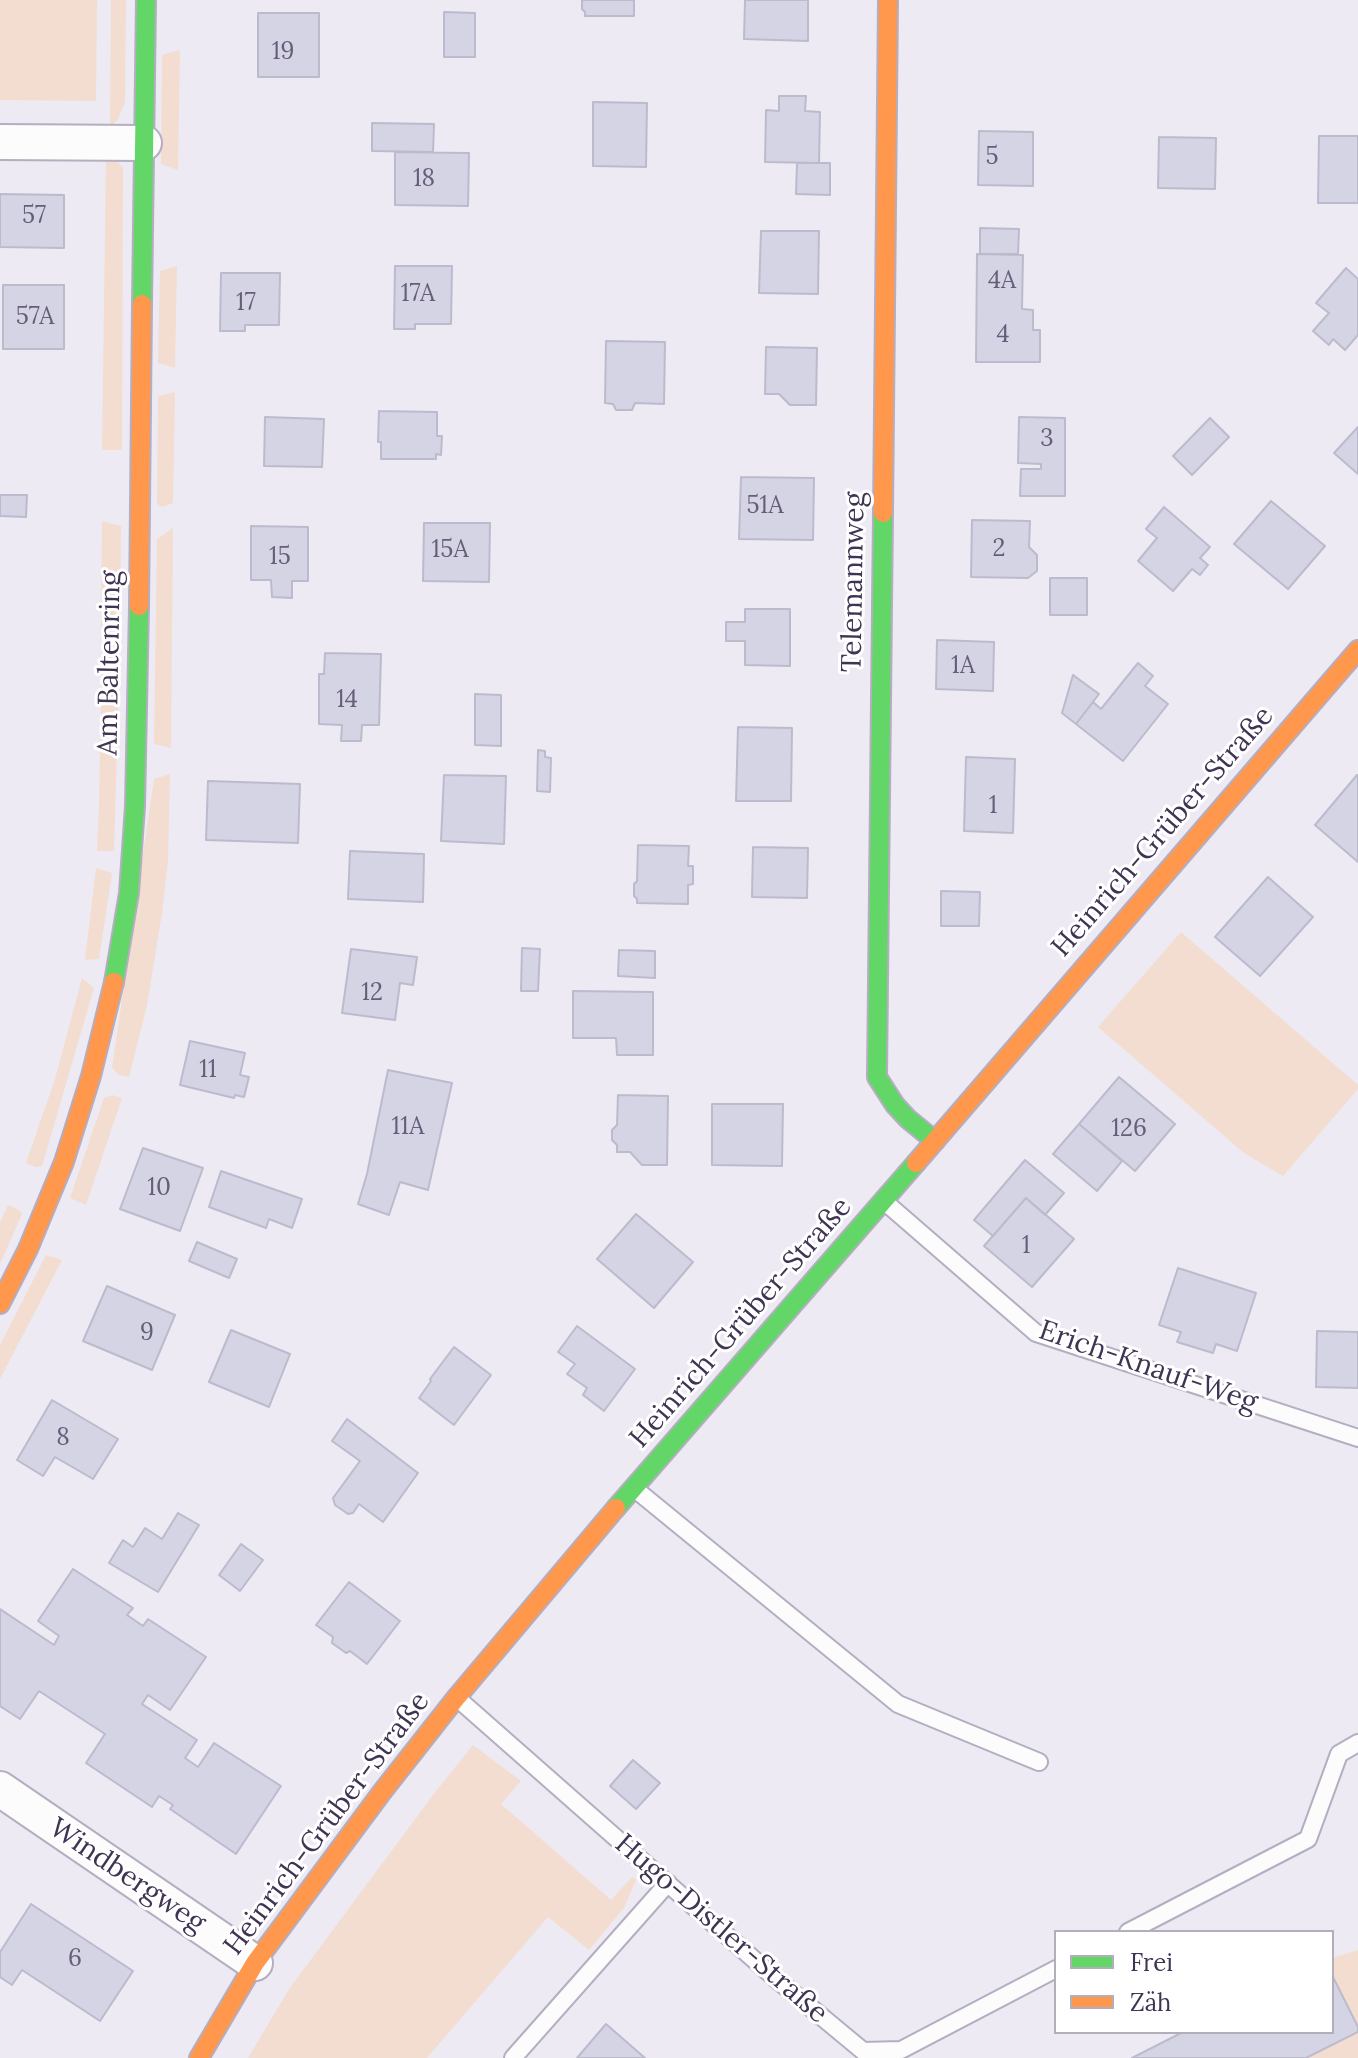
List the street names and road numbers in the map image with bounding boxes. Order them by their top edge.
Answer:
street label: Telemannweg [836,492,872,672]
street label: Am Baltenring [92,570,128,756]
street label: Heinrich-Grüber-Straße [1045,700,1281,964]
street label: Heinrich-Grüber-Straße [623,1191,859,1455]
street label: Erich-Knauf-Weg [1034,1314,1262,1420]
street label: Heinrich-Grüber-Straße [217,1686,437,1962]
street label: Windbergweg [43,1811,211,1941]
street label: Hugo-Distler-Straße [608,1828,834,2030]

